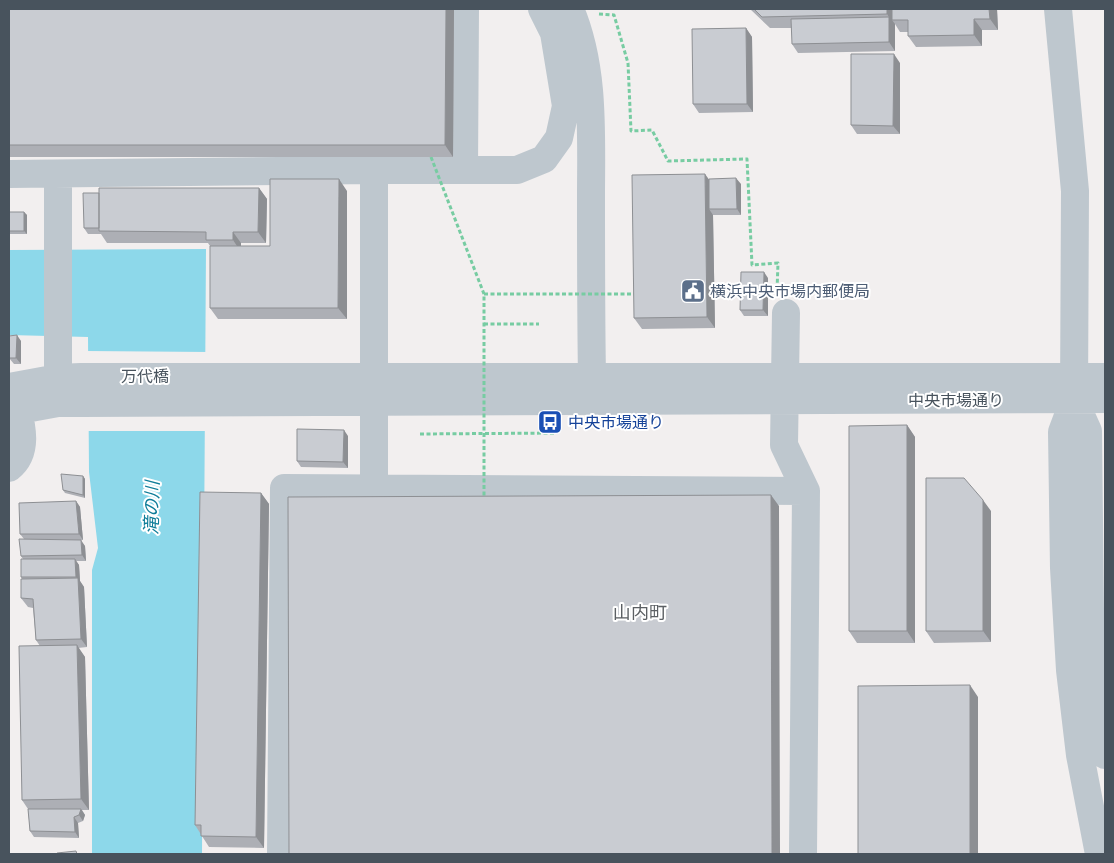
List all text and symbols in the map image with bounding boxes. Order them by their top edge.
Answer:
public building icon: 横浜中央市場内郵便局 [680,278,706,304]
place label: 横浜中央市場内郵便局 [710,283,870,302]
street label: 万代橋 [121,368,169,387]
street label: 中央市場通り [908,392,1004,411]
bus stop icon: 中央市場通り [537,409,563,435]
place label: 中央市場通り [568,414,664,433]
water label: 滝の川 [142,479,164,535]
district label: 山内町 [613,603,667,624]

